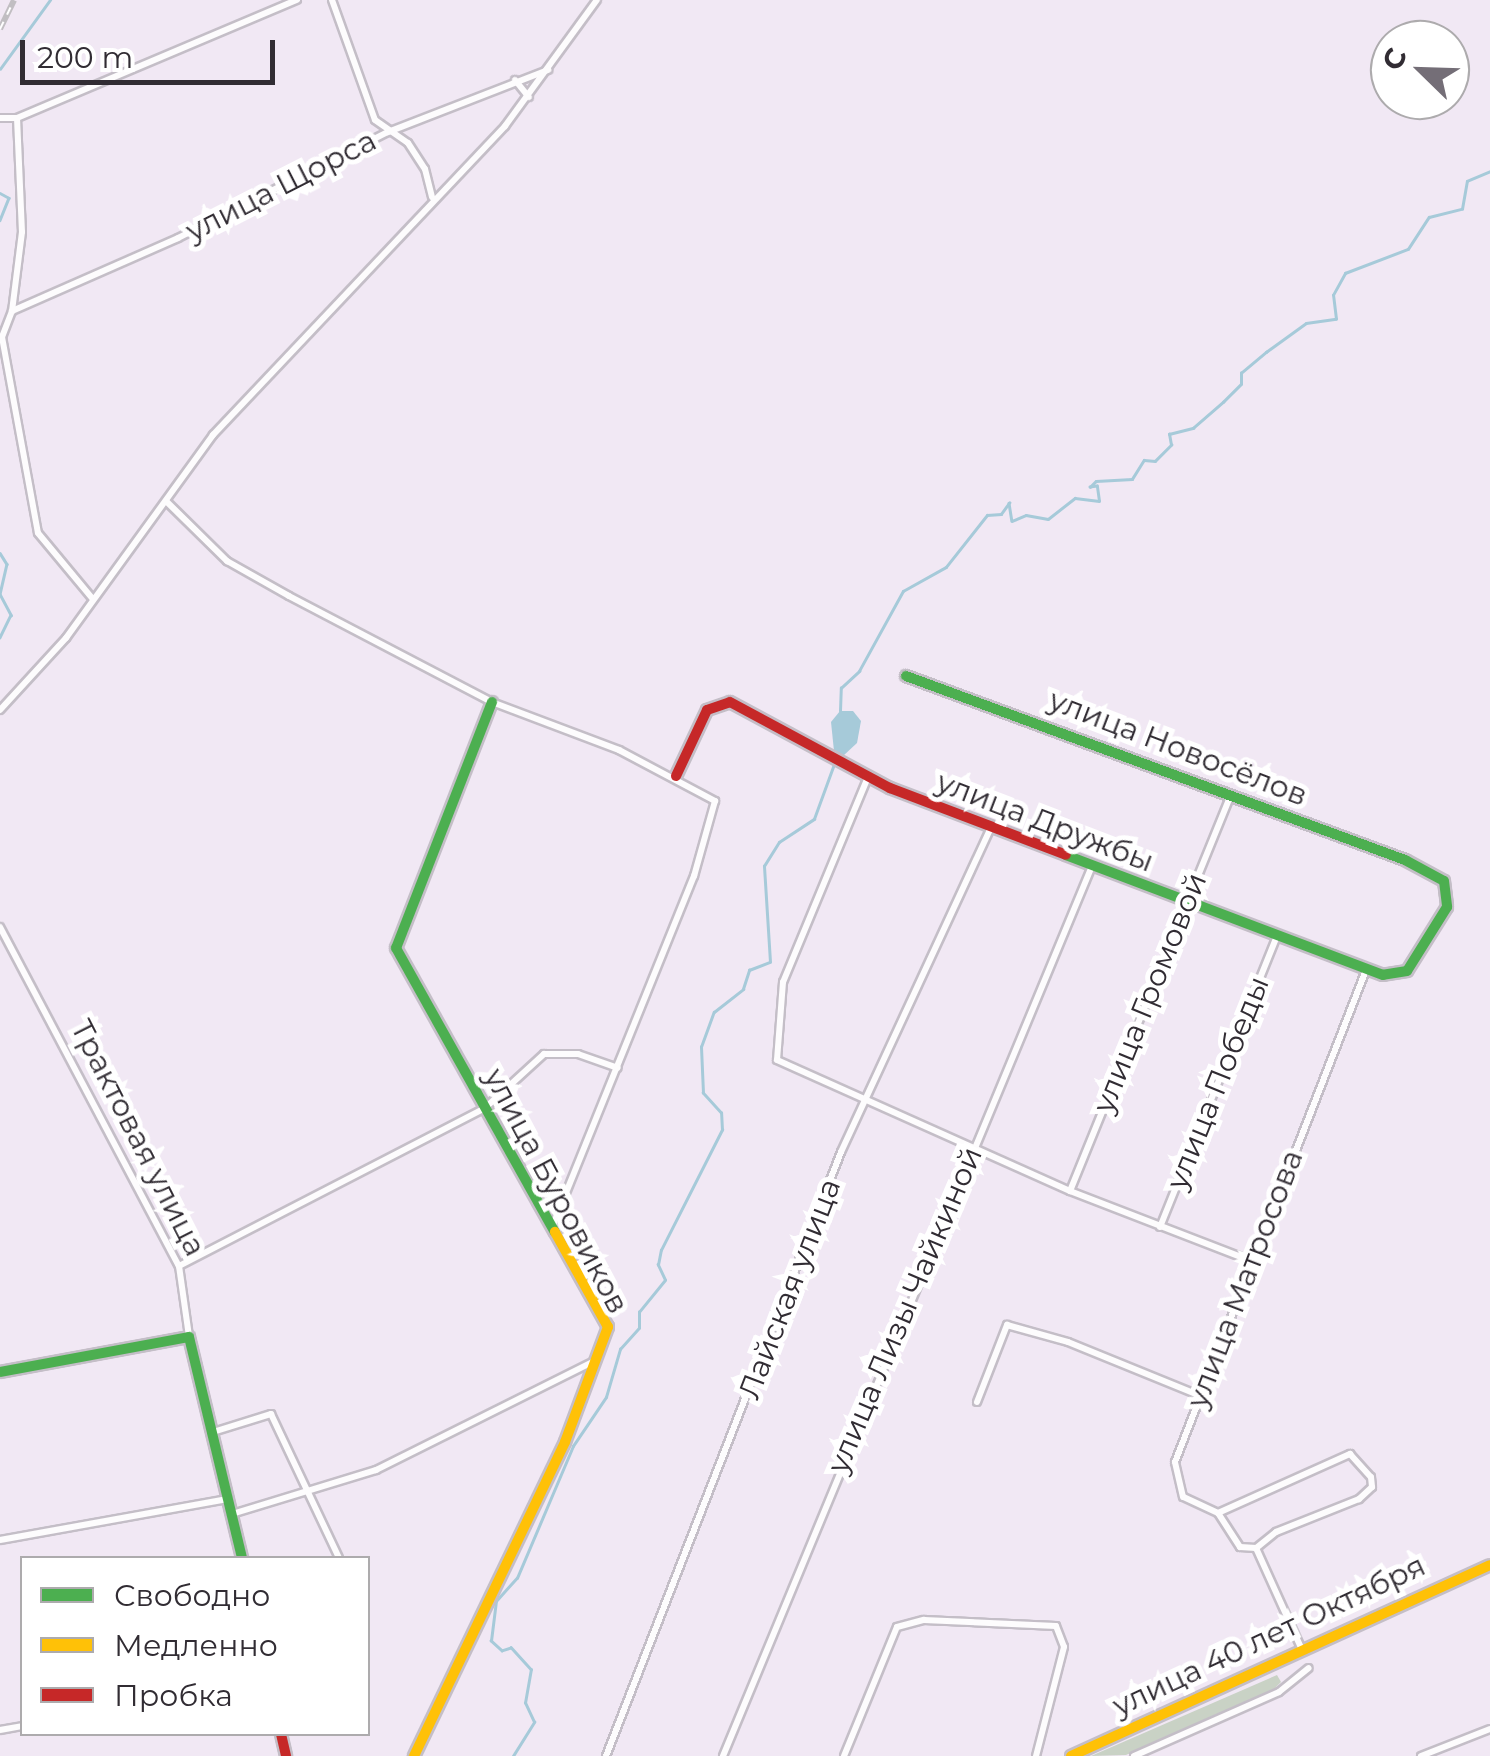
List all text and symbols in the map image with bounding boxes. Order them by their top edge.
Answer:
scale bar [25,20,280,82]
north arrow [1370,20,1470,120]
text: 200 m [37,39,133,76]
text: С [1375,43,1414,75]
street label: улица Щорса [180,123,382,249]
street label: улица Новосёлов [1044,682,1312,814]
street label: улица Дружбы [931,764,1159,880]
street label: улица Громовой [1085,868,1215,1118]
street label: улица Победы [1159,971,1277,1195]
street label: Трактовая улица [63,1014,213,1262]
street label: улица Буровиков [476,1062,636,1320]
street label: улица Лизы Чайкиной [820,1142,990,1478]
street label: улица Матросова [1179,1145,1311,1413]
street label: Лайская улица [731,1174,849,1404]
street label: улица 40 лет Октября [1107,1548,1431,1724]
legend [20,1556,370,1736]
text: Свободно [114,1577,270,1614]
text: Медленно [114,1627,278,1664]
text: Пробка [114,1677,233,1714]

